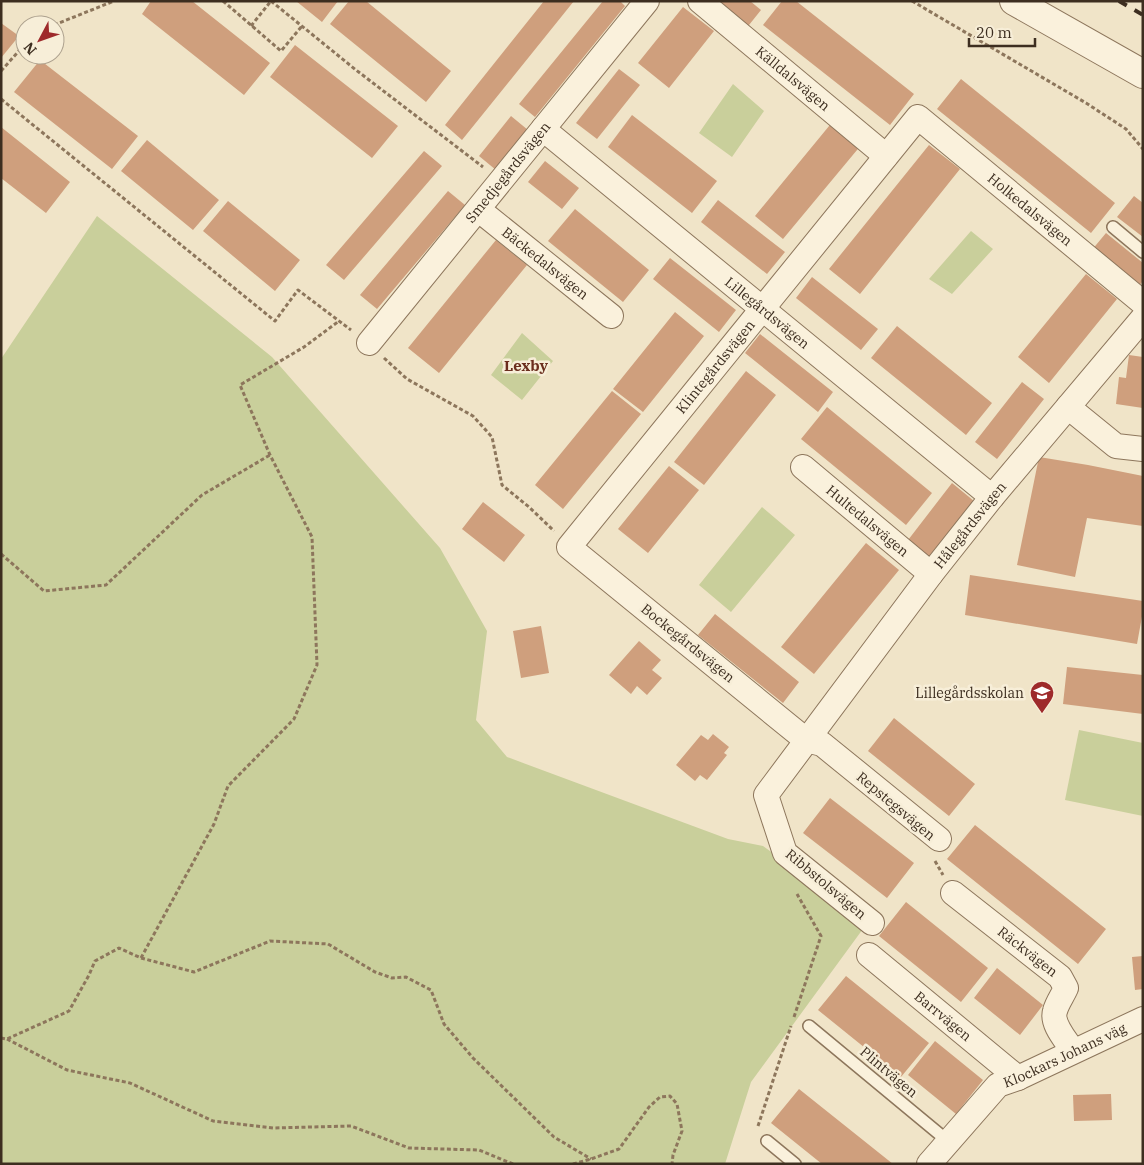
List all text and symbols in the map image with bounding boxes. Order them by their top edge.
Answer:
north arrow [15,15,65,65]
scale bar [969,15,1035,47]
text: 20 m [976,23,1012,42]
text: N [20,38,41,59]
street label: Källdalsvägen [752,42,834,115]
street label: Smedjegårdsvägen [461,118,554,226]
street label: Holkedalsvägen [984,169,1076,250]
street label: Bäckedalsvägen [498,223,592,303]
street label: Lillegårdsvägen [721,273,813,353]
street label: Klintegårdsvägen [672,316,759,417]
district label: Lexby [504,356,548,375]
street label: Hålegårdsvägen [930,478,1010,572]
street label: Hultedalsvägen [822,481,913,561]
street label: Bockegårdsvägen [637,600,739,686]
school or university icon: Lillegårdsskolan [1029,680,1055,714]
place label: Lillegårdsskolan [915,684,1024,702]
street label: Repstegsvägen [853,768,939,844]
street label: Ribbstolsvägen [782,845,870,923]
street label: Räckvägen [994,923,1061,981]
street label: Barrvägen [911,987,975,1045]
street label: Klockars Johans väg [1001,1019,1130,1091]
street label: Plintvägen [856,1043,922,1101]

